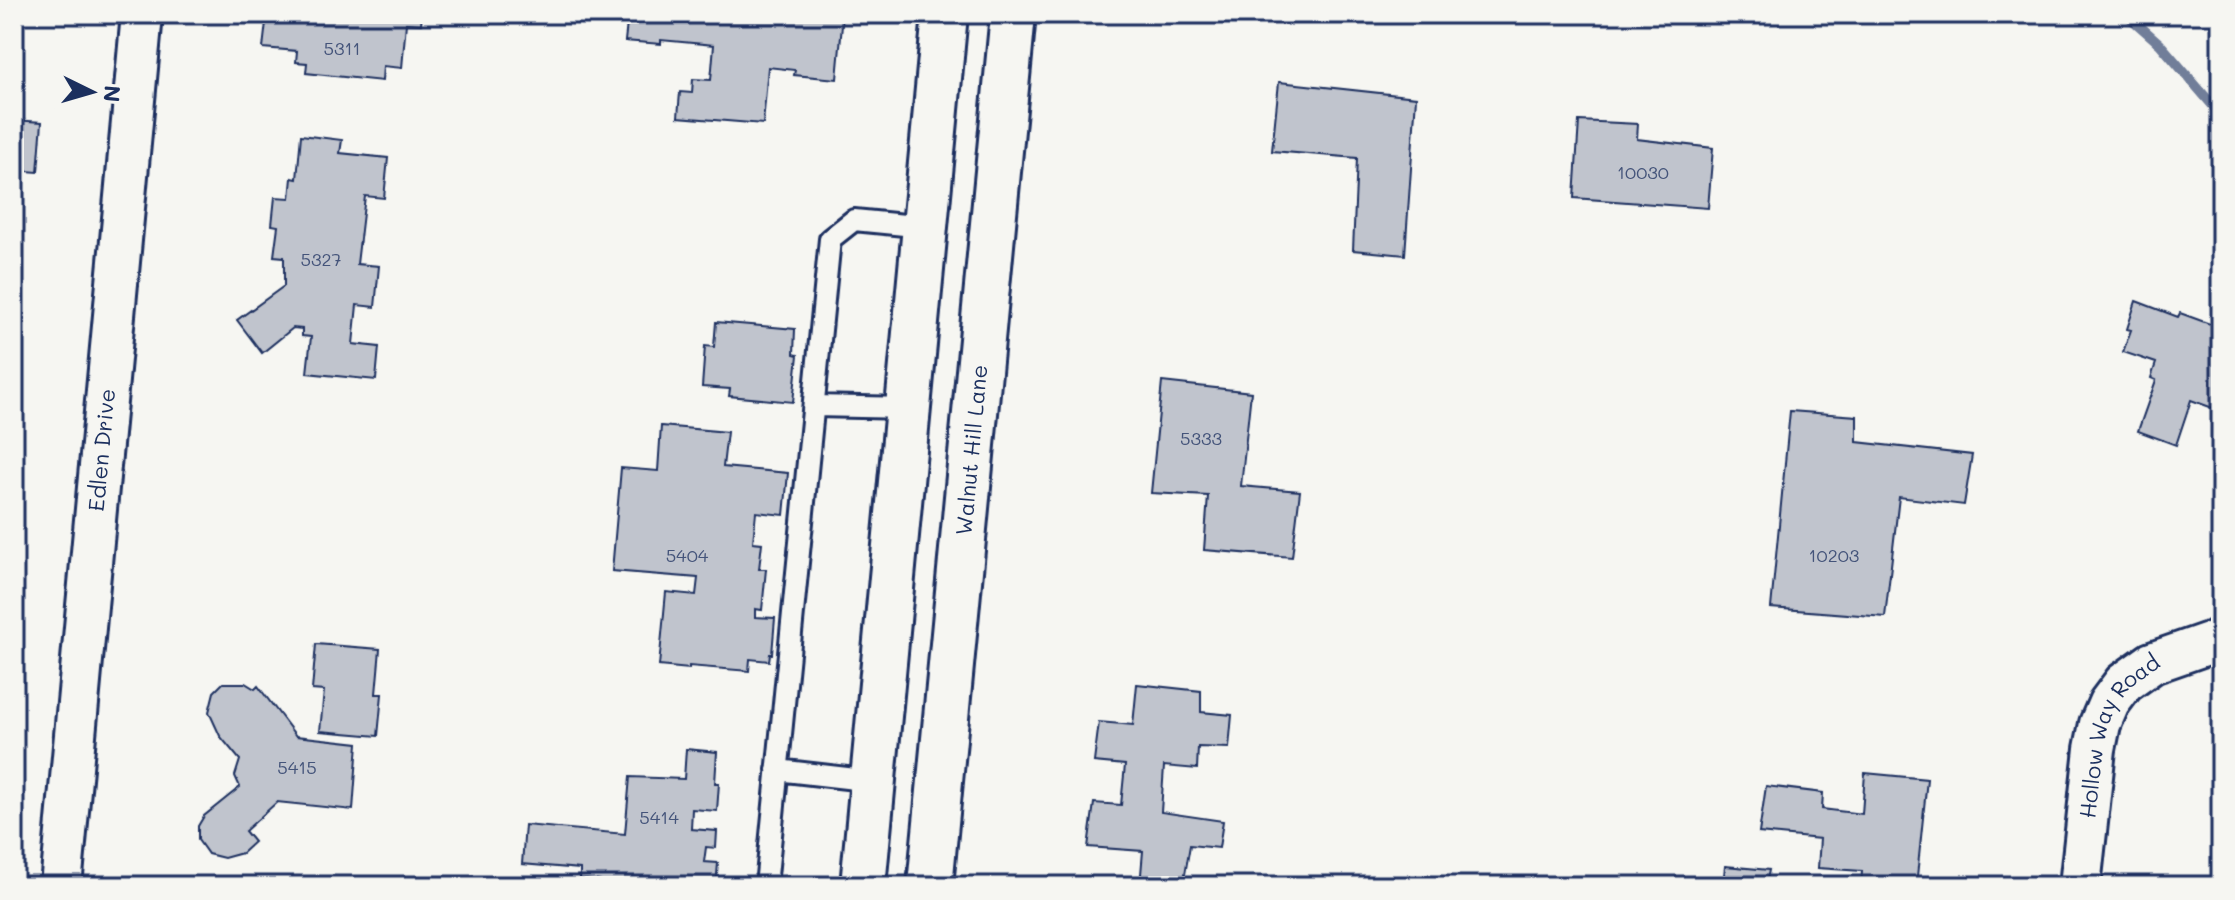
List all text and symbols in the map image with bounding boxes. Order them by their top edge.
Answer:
house number: 5311 [323,36,361,60]
north arrow [52,52,132,132]
text: N [97,84,128,103]
house number: 10030 [1617,160,1669,184]
house number: 5327 [300,247,342,271]
street label: Walnut Hill Lane [948,363,994,537]
street label: Edlen Drive [81,387,121,512]
house number: 5333 [1180,426,1222,450]
house number: 5404 [666,543,709,567]
house number: 10203 [1809,543,1859,567]
street label: Hollow Way Road [2073,647,2165,820]
house number: 5415 [277,755,317,779]
house number: 5414 [639,805,679,829]

